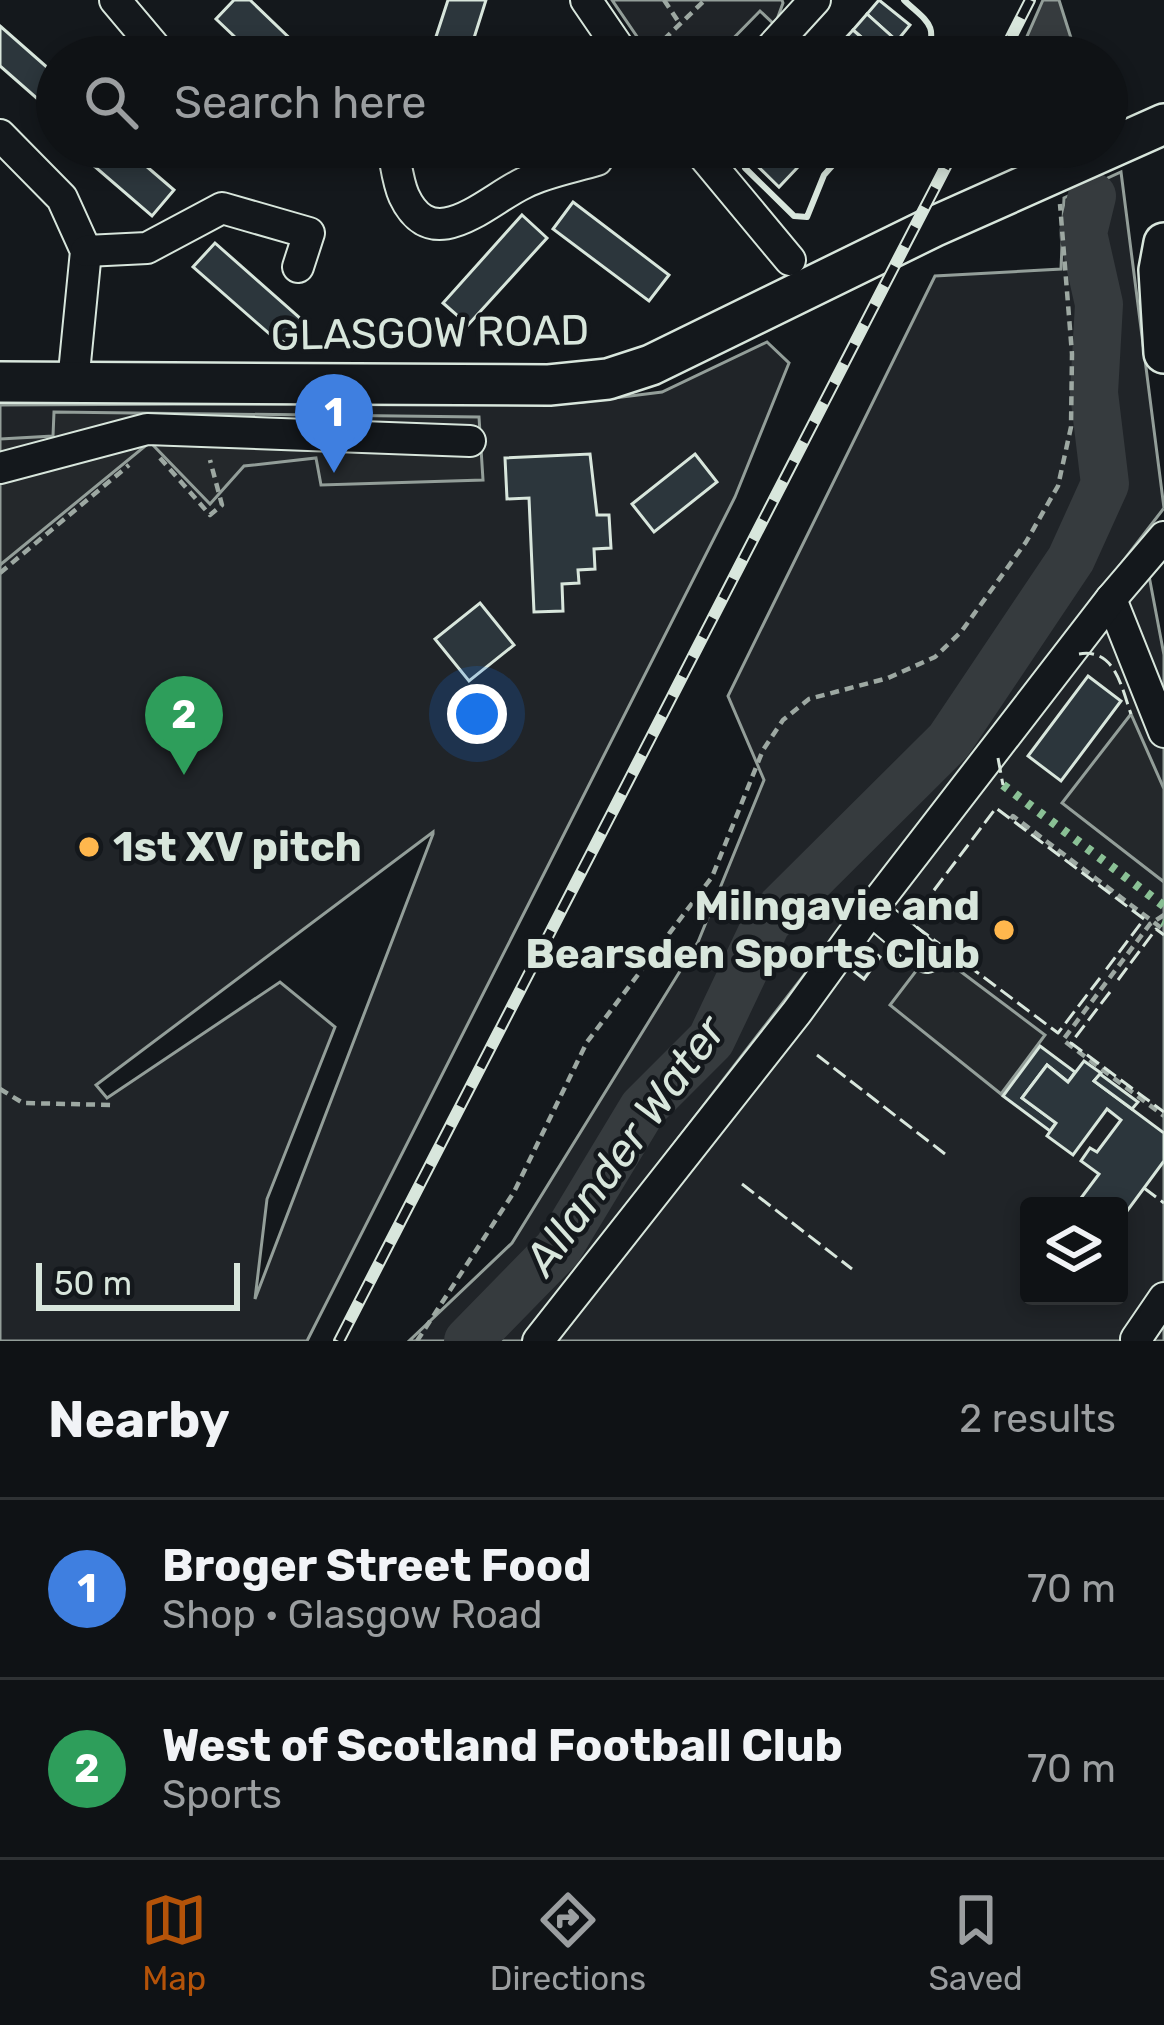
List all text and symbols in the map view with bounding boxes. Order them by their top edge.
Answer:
search box [36,36,1128,168]
icon: search [78,69,144,135]
text: Search here [174,76,426,129]
street label: GLASGOW ROAD [270,305,590,361]
pin: 1 [295,374,373,473]
pin: 2 [145,676,223,775]
your location [447,684,507,744]
place label: 1st XV pitch [113,822,362,872]
marker: 1st XV pitch [76,834,102,860]
place label: Milngavie and Bearsden Sports Club [525,881,980,979]
marker: Milngavie and Bearsden Sports Club [991,917,1017,943]
water label: Allander Water [512,1004,738,1286]
map controls [1020,1197,1128,1305]
button: layers [1020,1197,1128,1305]
scale bar [36,1257,240,1310]
text: 50 m [54,1264,132,1303]
text: Nearby [48,1389,230,1450]
text: 2 results [959,1396,1116,1442]
text: Broger Street Food [162,1539,592,1592]
text: 1 [77,1566,97,1612]
text: 70 m [1027,1566,1116,1612]
text: Shop · Glasgow Road [162,1592,543,1638]
text: West of Scotland Football Club [162,1719,843,1772]
text: 2 [74,1746,100,1792]
text: 70 m [1027,1746,1116,1792]
text: Sports [162,1772,282,1818]
tab: Map [141,1887,207,1998]
tab: Directions [490,1887,646,1998]
tab: Saved [929,1887,1023,1998]

